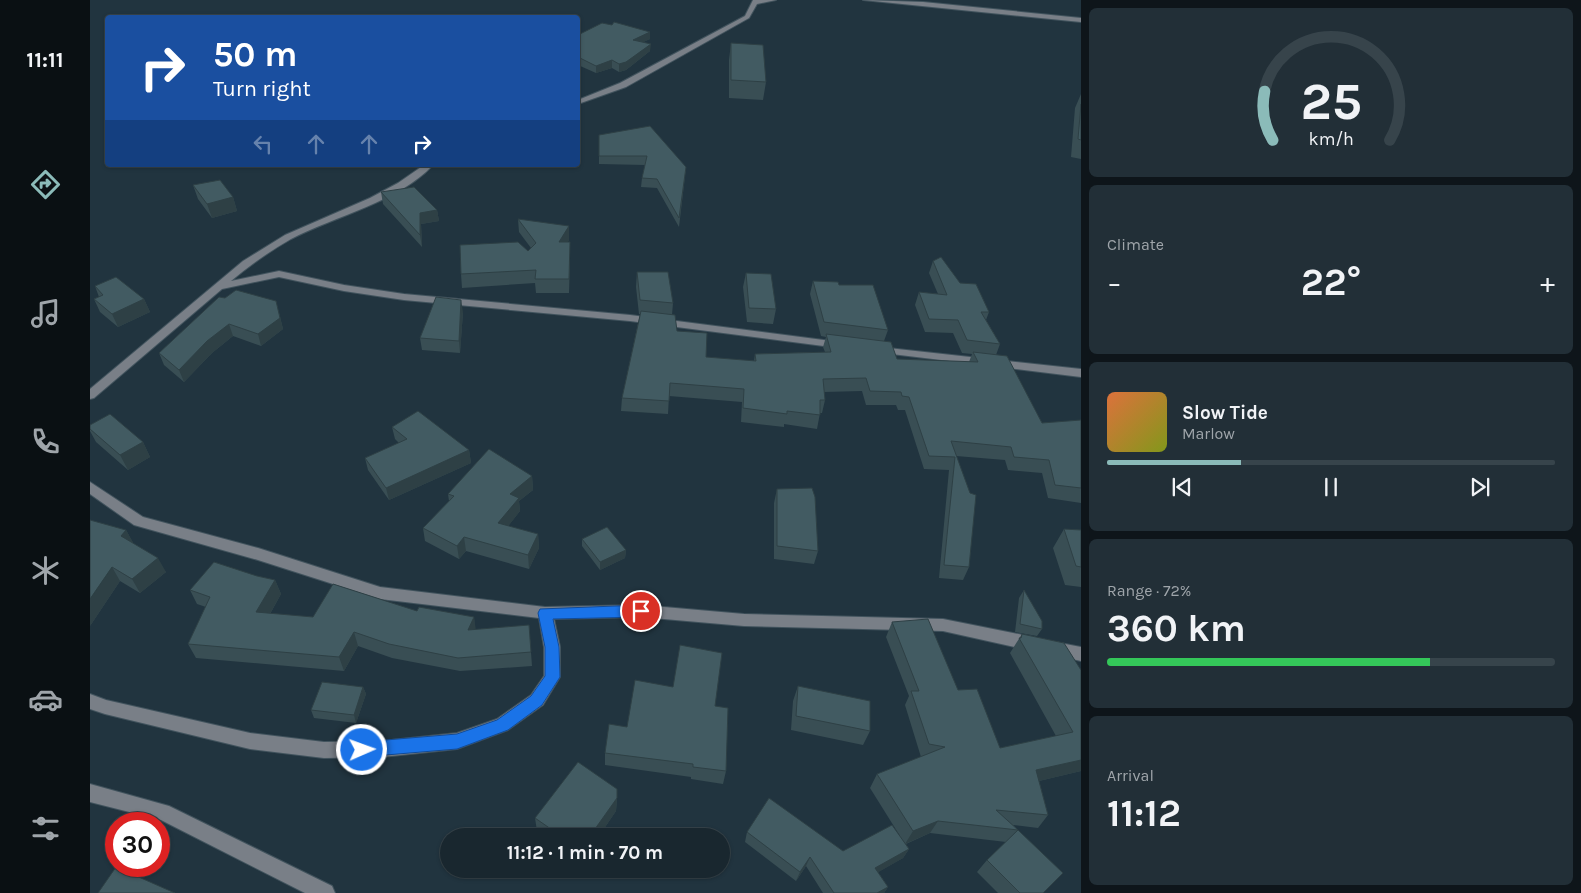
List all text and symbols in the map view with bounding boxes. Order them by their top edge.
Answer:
text: 50 m [213,34,298,75]
icon: right [130,35,195,100]
text: 11:11 [26,47,64,73]
text: 25 [1300,71,1362,132]
text: Turn right [213,76,311,102]
text: km/h [1308,129,1354,150]
icon: left [249,130,277,158]
icon: ahead [302,130,330,158]
icon: ahead [355,130,383,158]
icon: right [408,130,436,158]
icon: directions [28,167,63,202]
text: Climate [1107,235,1164,254]
text: 22° [1301,260,1361,305]
text: − [1107,266,1122,299]
text: + [1540,266,1555,299]
icon: music [28,296,63,331]
text: Slow Tide [1182,402,1268,424]
icon: phone [28,424,63,459]
text: Marlow [1182,424,1235,443]
icon: previous [1168,473,1196,501]
icon: pause [1317,473,1345,501]
icon: next [1466,473,1494,501]
icon: climate [28,553,63,588]
text: Range · 72% [1107,581,1191,600]
pin [620,590,662,632]
icon: arrive [627,597,655,625]
text: 360 km [1107,606,1246,651]
icon: car [28,682,63,717]
position arrow [335,723,387,775]
text: Arrival [1107,766,1154,785]
text: 11:12 [1107,791,1181,836]
icon: filters [28,811,63,846]
speed limit sign: 30 [105,812,170,877]
text: 11:12 · 1 min · 70 m [507,842,663,864]

